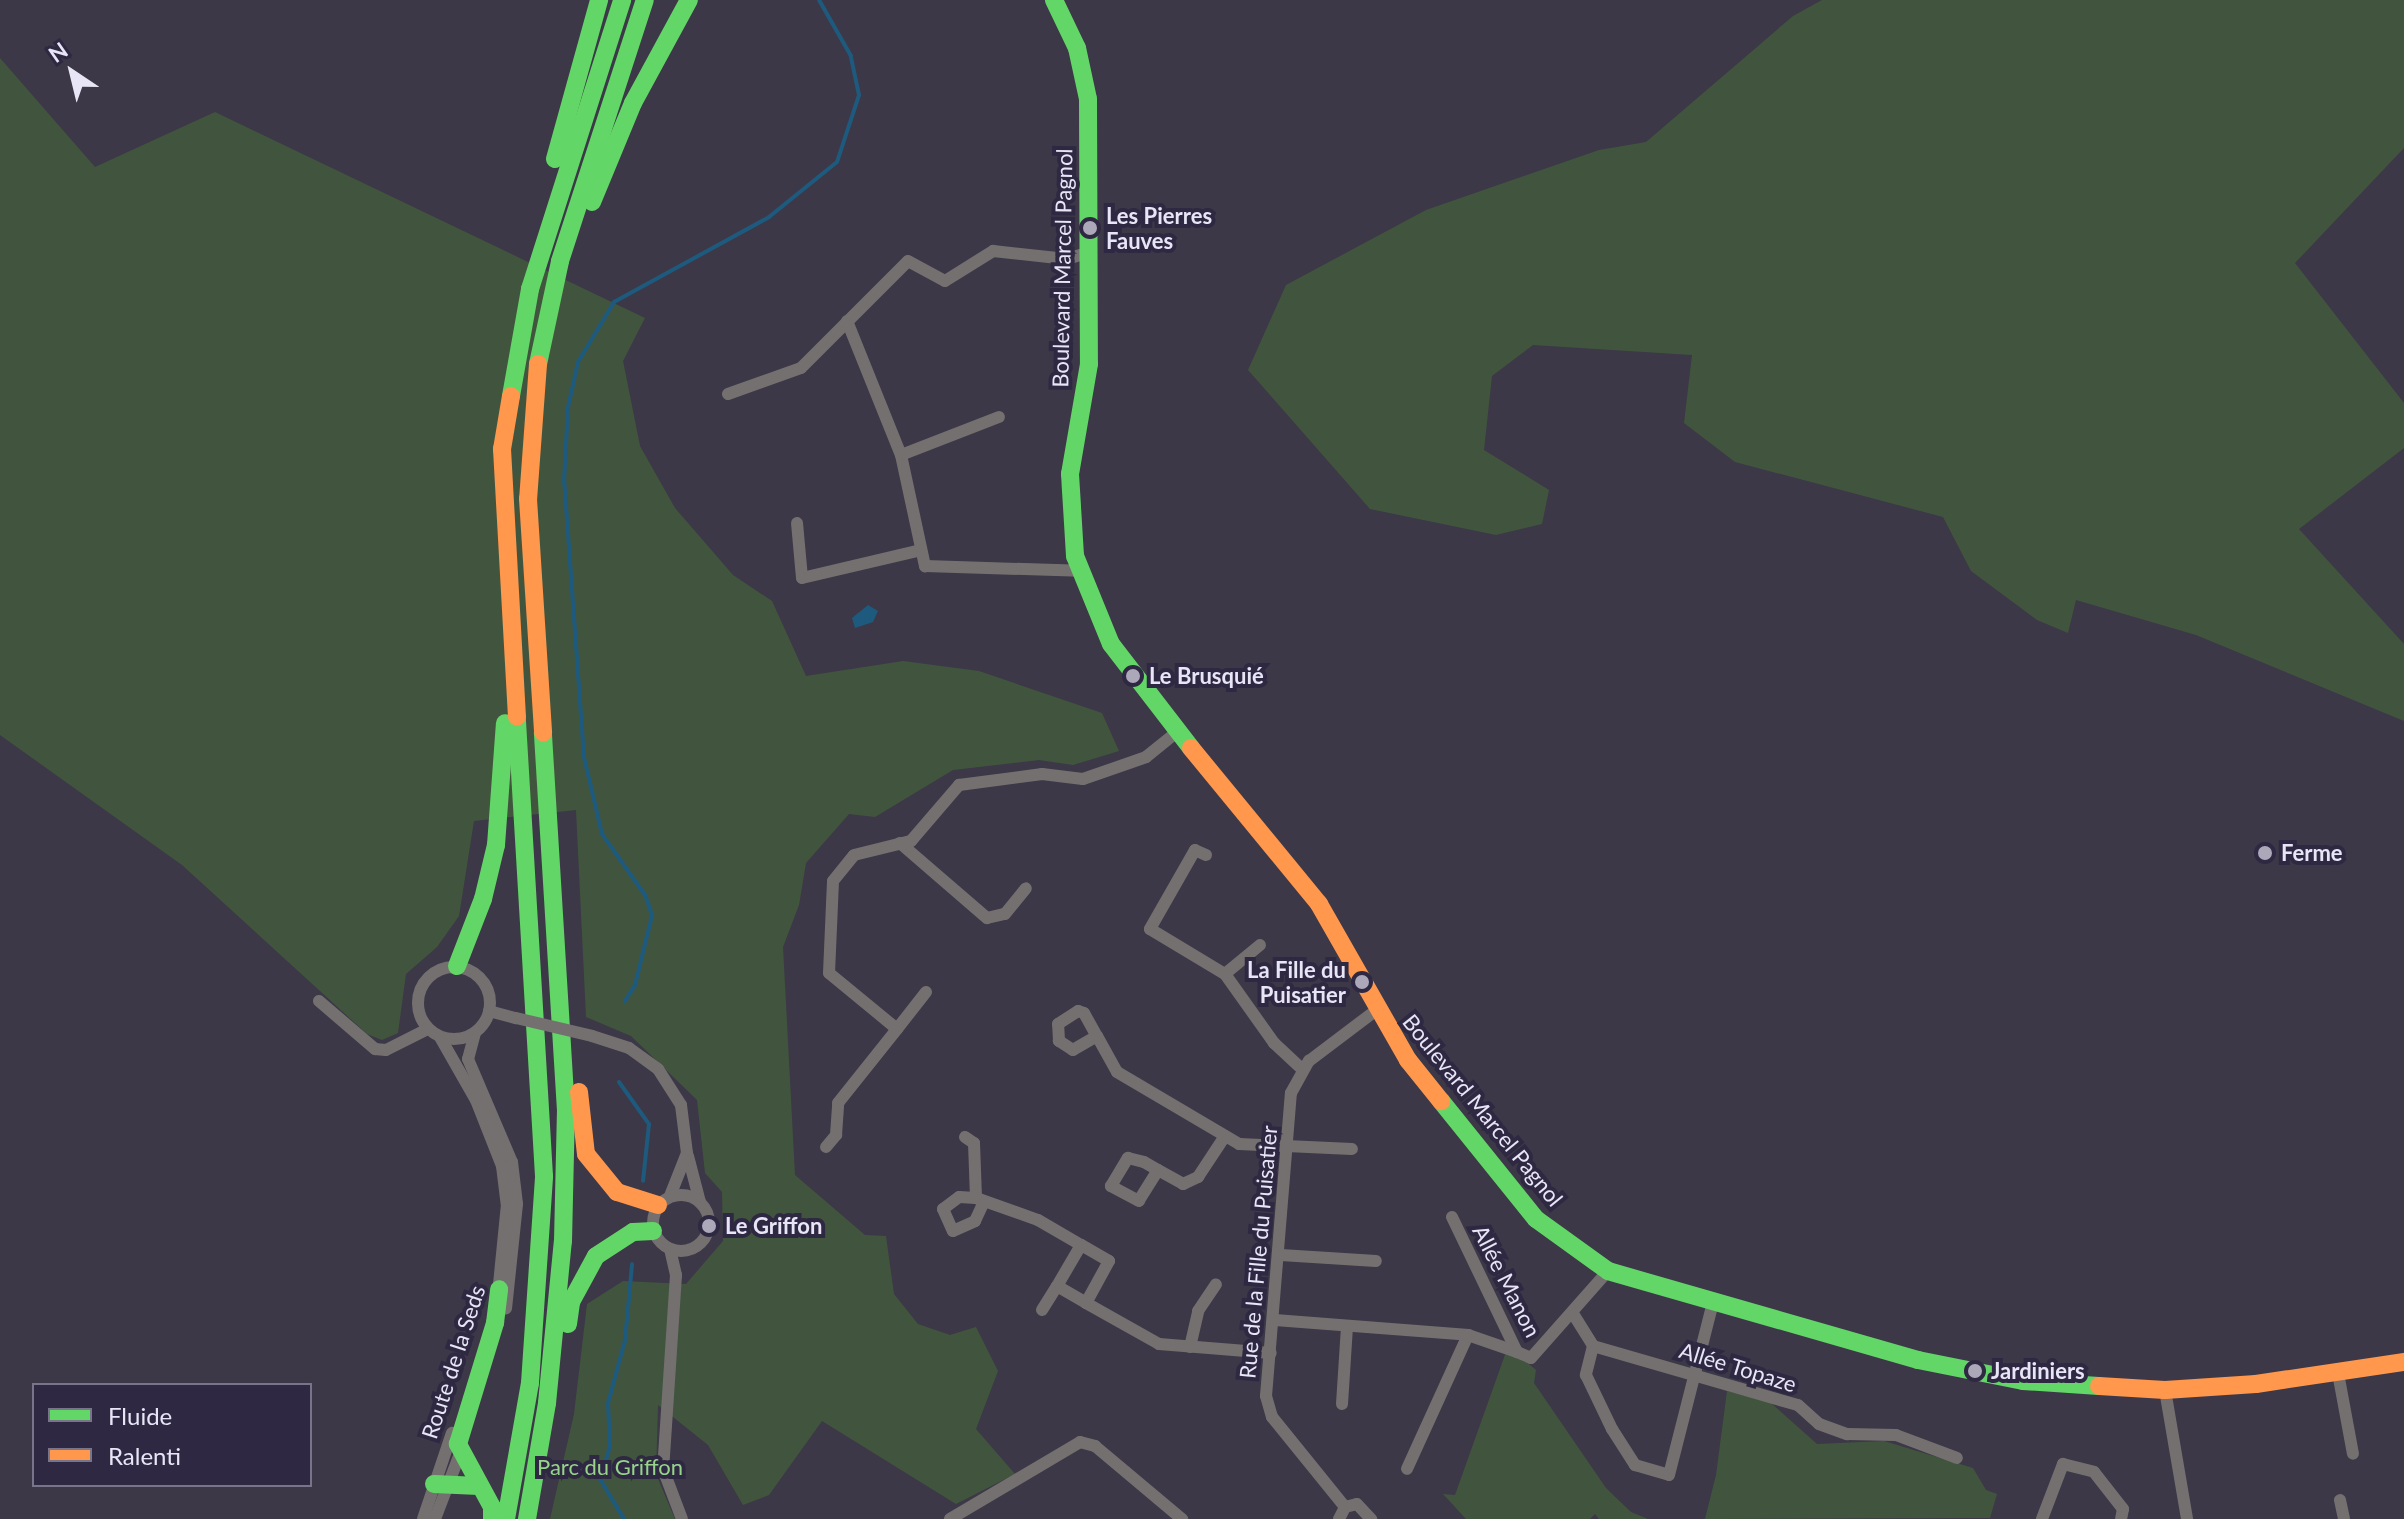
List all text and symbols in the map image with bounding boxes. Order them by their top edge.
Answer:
north arrow [32,32,112,112]
text: N [43,36,73,68]
street label: Boulevard Marcel Pagnol [1047,148,1077,388]
place label: Les Pierres Fauves [1106,202,1212,254]
marker: Les Pierres Fauves [1081,219,1099,237]
place label: Le Brusquié [1149,663,1264,689]
marker: Le Brusquié [1124,667,1142,685]
place label: Ferme [2281,840,2343,866]
marker: Ferme [2256,844,2274,862]
place label: La Fille du Puisatier [1247,956,1346,1008]
marker: La Fille du Puisatier [1353,973,1371,991]
street label: Boulevard Marcel Pagnol [1397,1009,1569,1211]
street label: Rue de la Fille du Puisatier [1234,1124,1282,1380]
place label: Le Griffon [725,1213,822,1239]
marker: Le Griffon [700,1217,718,1235]
street label: Allée Manon [1468,1221,1546,1341]
street label: Route de la Seds [416,1282,490,1442]
street label: Allée Topaze [1676,1337,1800,1397]
place label: Jardiniers [1991,1358,2085,1384]
marker: Jardiniers [1966,1362,1984,1380]
legend [32,1383,312,1487]
text: Fluide [108,1401,172,1430]
text: Ralenti [108,1441,181,1470]
park label: Parc du Griffon [537,1454,683,1480]

